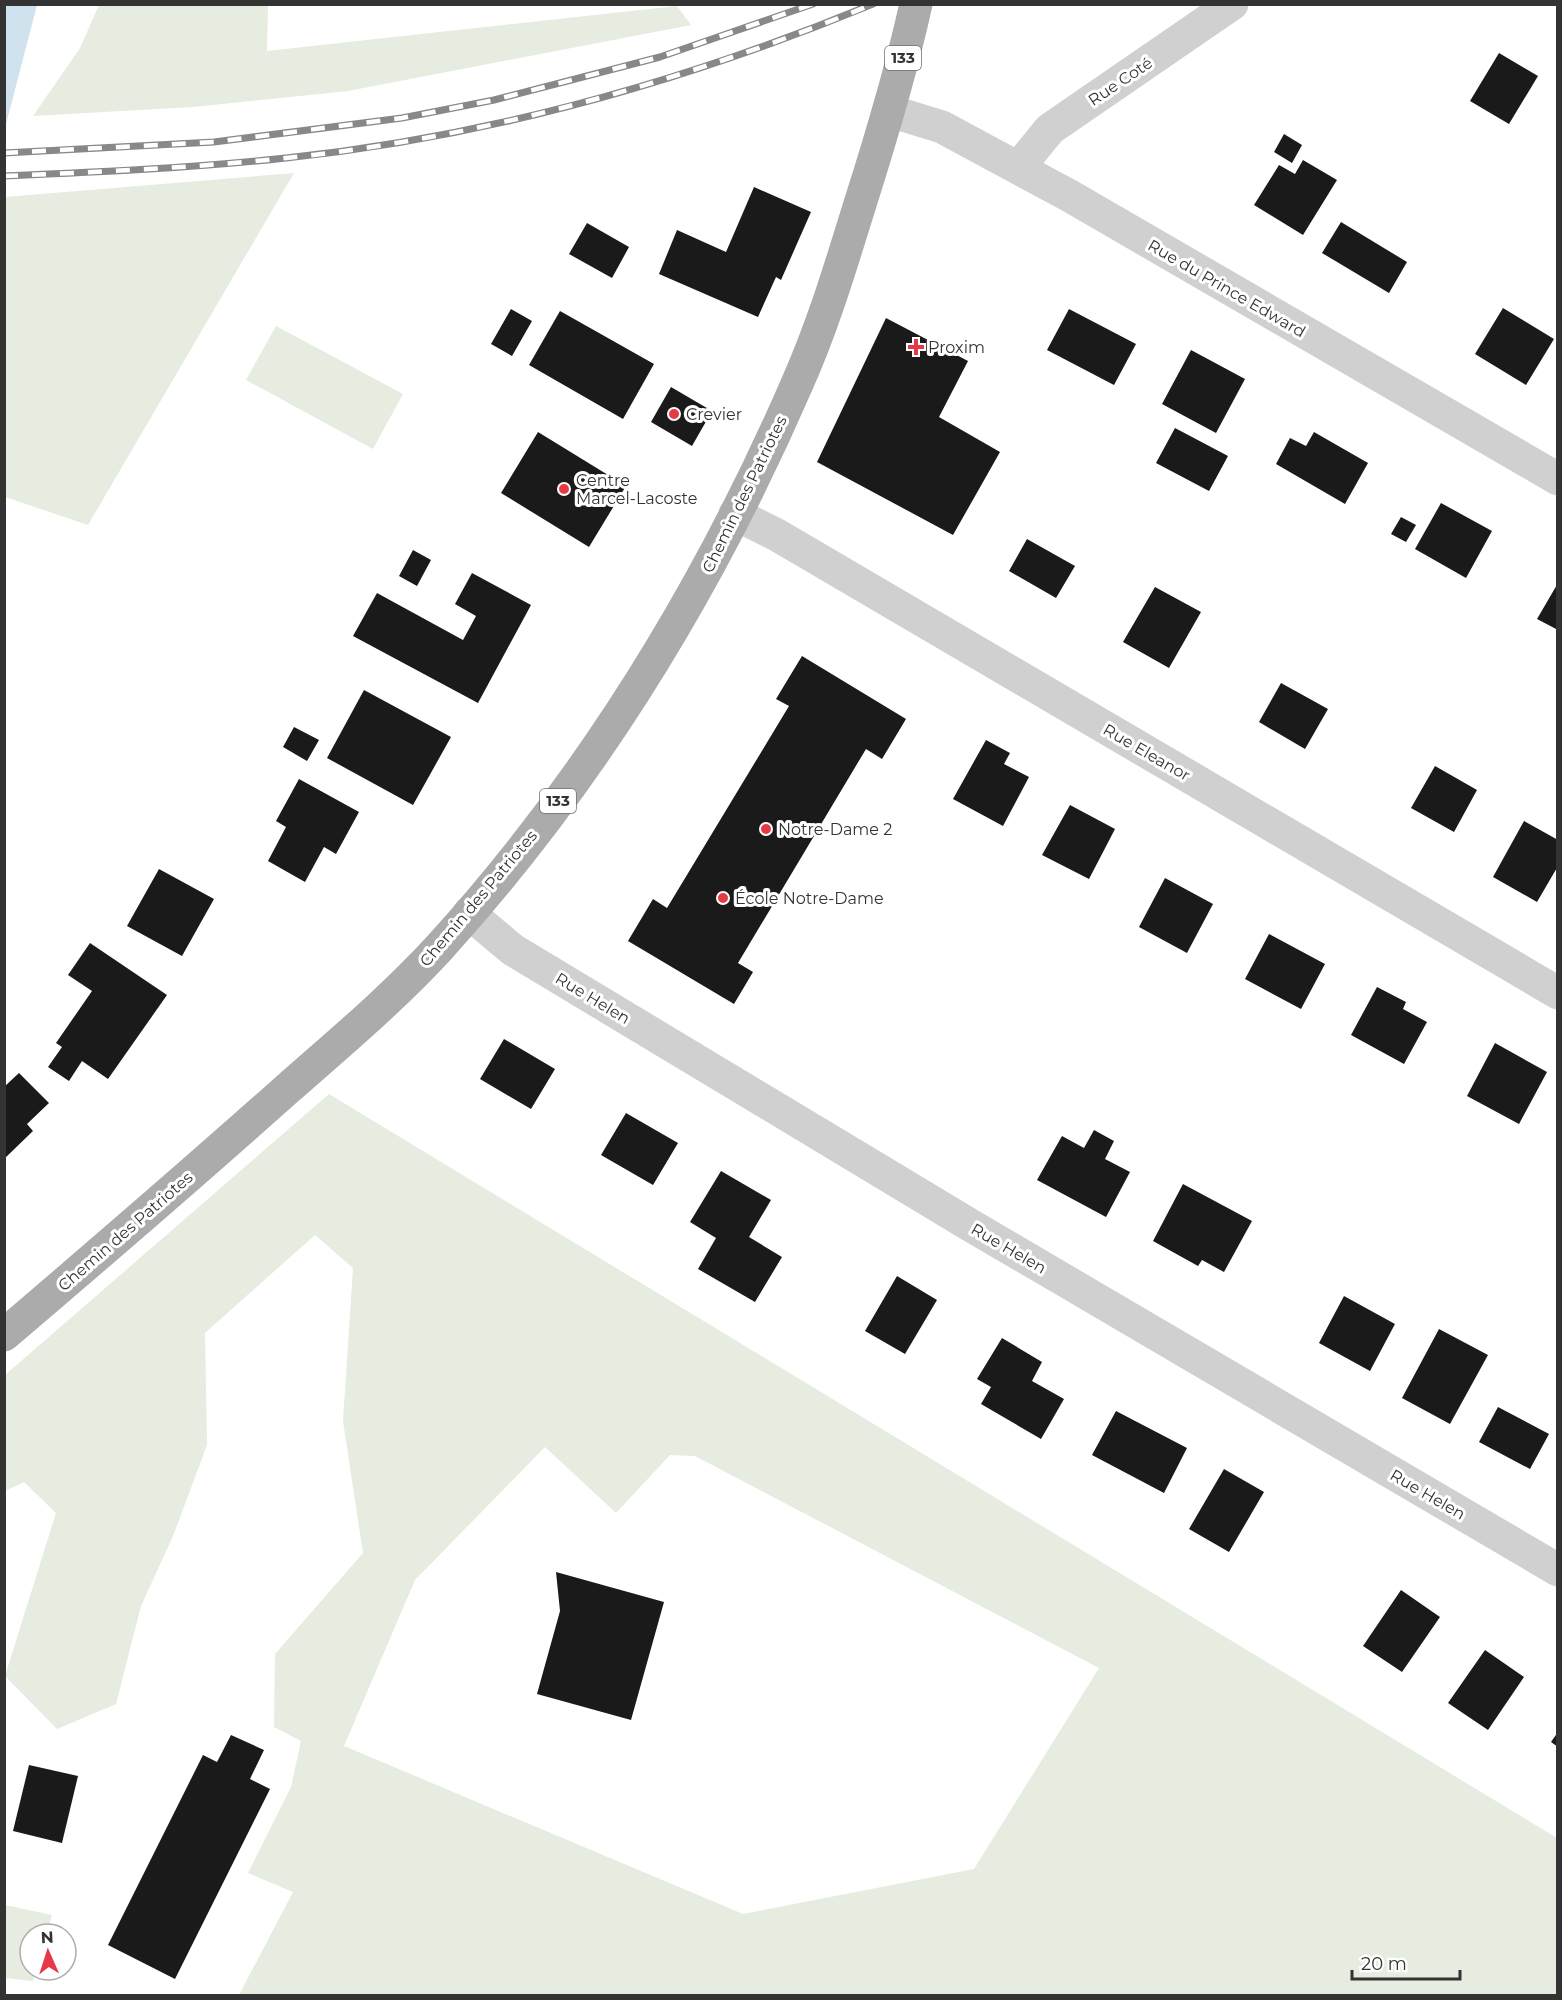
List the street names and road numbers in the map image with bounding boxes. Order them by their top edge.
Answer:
road number: 133 [885,46,921,70]
street label: Rue Coté [1085,53,1156,110]
street label: Rue du Prince Edward [1145,235,1309,341]
street label: Chemin des Patriotes [698,413,791,576]
street label: Rue Eleanor [1100,720,1194,785]
road number: 133 [540,789,576,813]
street label: Chemin des Patriotes [416,826,541,970]
street label: Rue Helen [552,969,633,1028]
street label: Chemin des Patriotes [54,1168,197,1295]
street label: Rue Helen [968,1219,1050,1278]
street label: Rue Helen [1387,1465,1469,1524]

